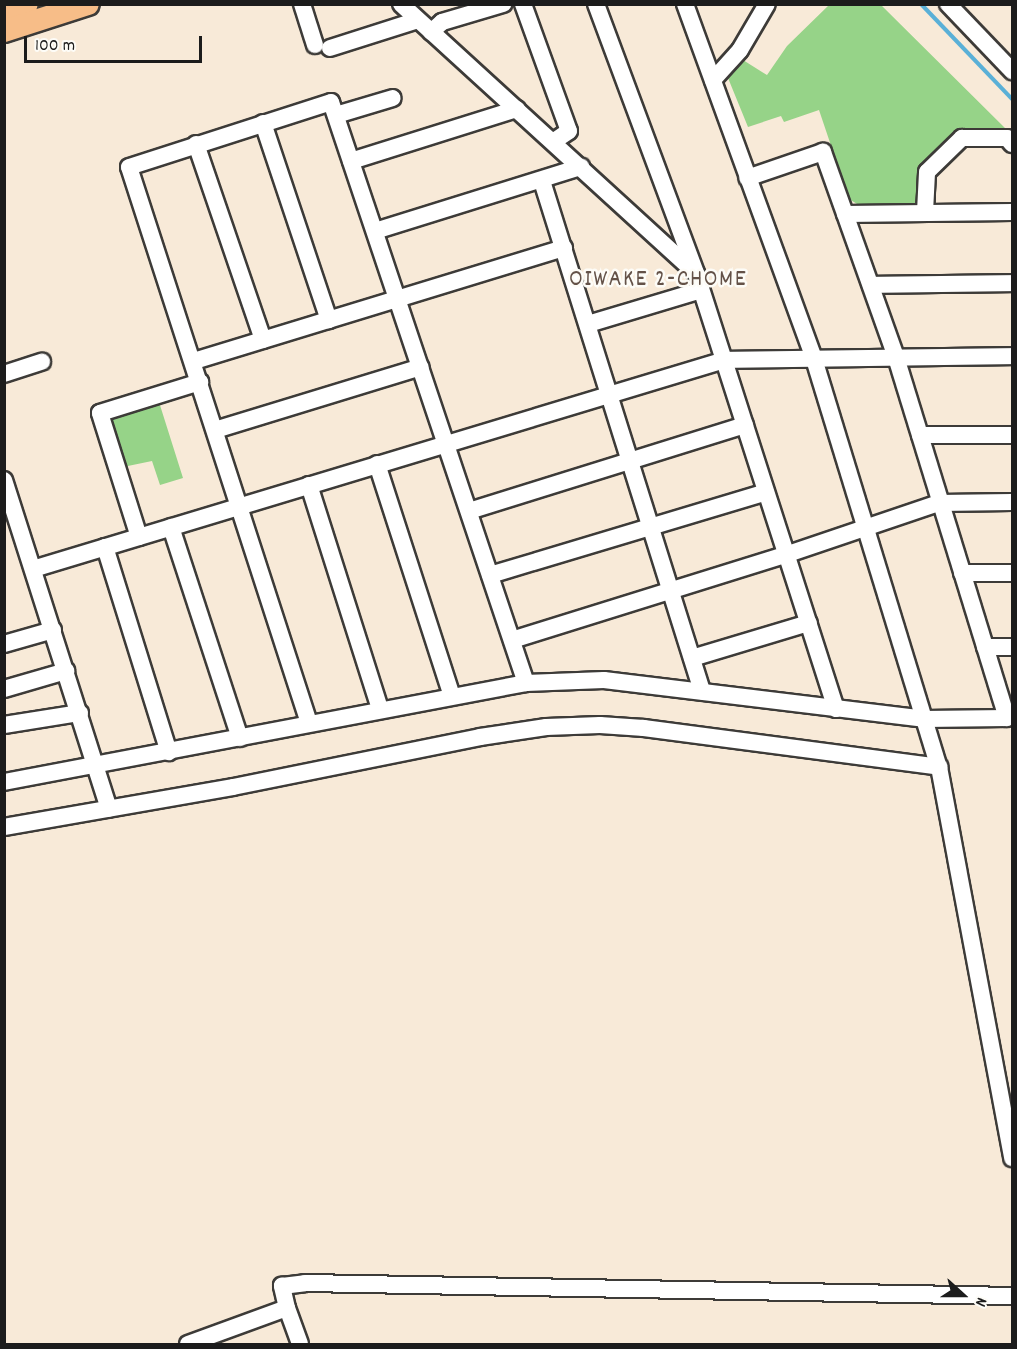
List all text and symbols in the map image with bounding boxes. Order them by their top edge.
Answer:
scale bar [27,24,206,62]
text: 100 m [35,34,75,59]
district label: OIWAKE 2-CHOME [569,267,747,295]
north arrow [933,1265,993,1325]
text: N [968,1294,992,1309]

